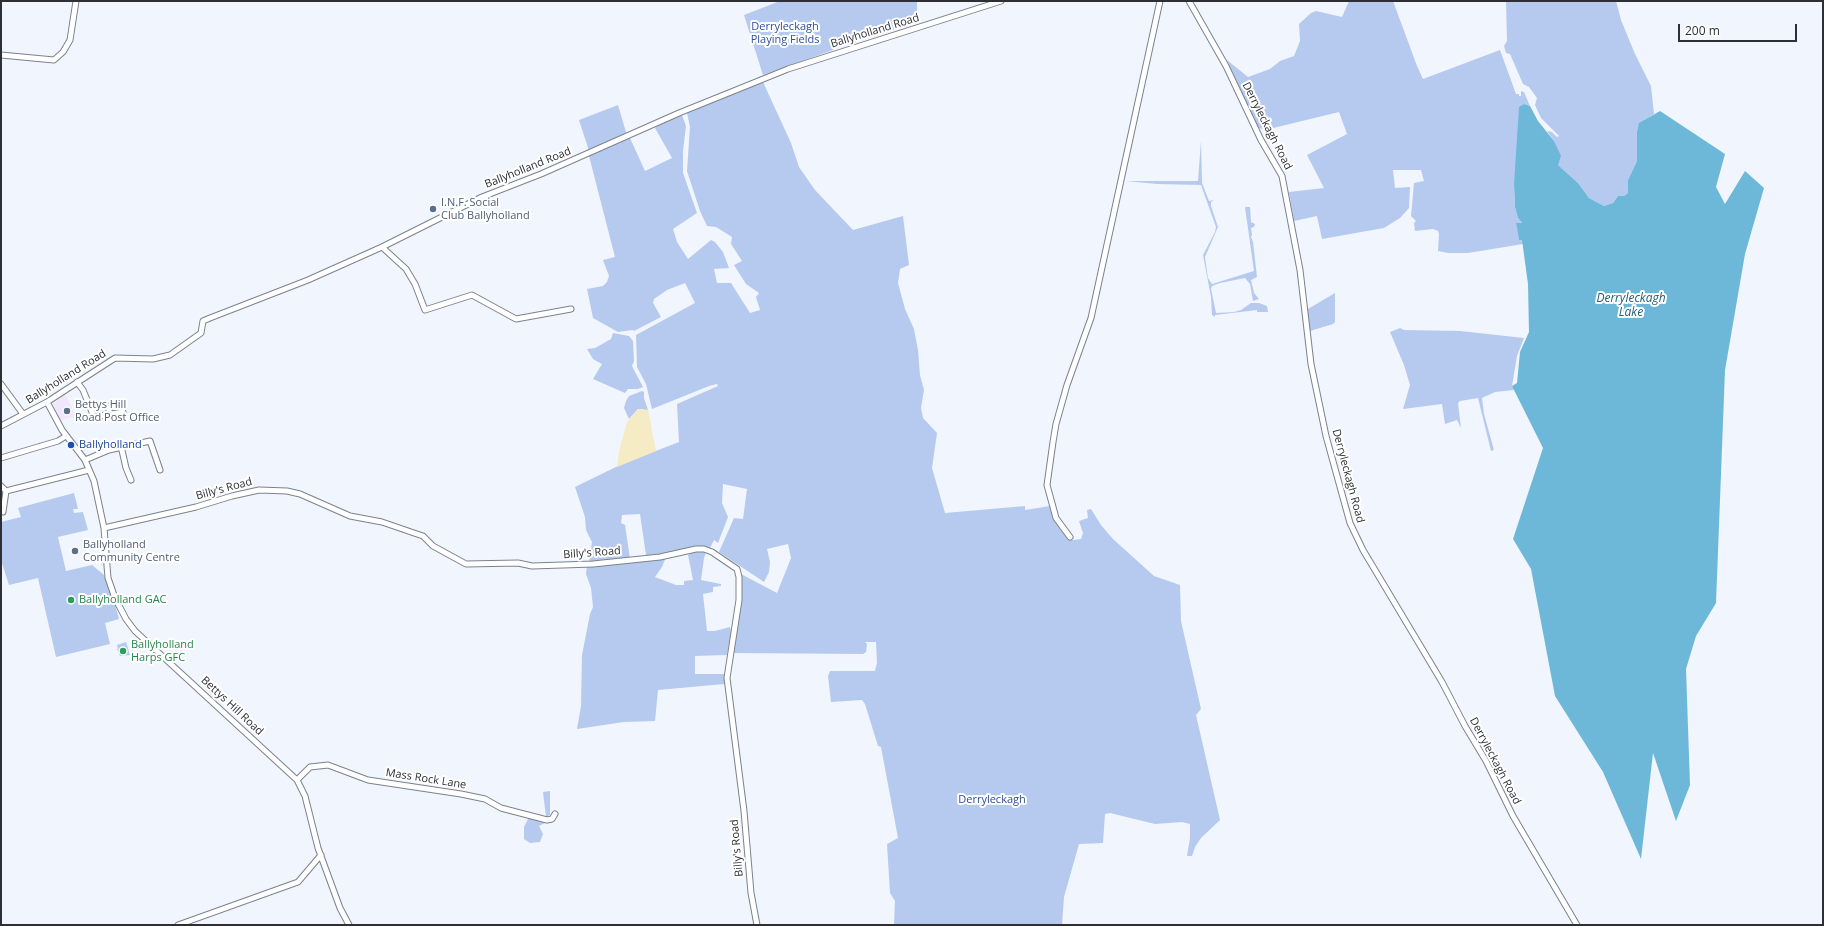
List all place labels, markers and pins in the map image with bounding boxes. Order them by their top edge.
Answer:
place label: I.N.F. Social Club Ballyholland [441,196,530,222]
marker: I.N.F. Social Club Ballyholland [428,204,438,214]
place label: Bettys Hill Road Post Office [75,398,160,424]
marker: Bettys Hill Road Post Office [62,406,72,416]
place label: Ballyholland [79,438,142,452]
marker: Ballyholland [66,440,76,450]
place label: Ballyholland Community Centre [83,538,180,564]
marker: Ballyholland Community Centre [70,546,80,556]
place label: Ballyholland GAC [79,593,167,607]
marker: Ballyholland GAC [66,595,76,605]
place label: Ballyholland Harps GFC [131,638,194,664]
marker: Ballyholland Harps GFC [118,646,128,656]

